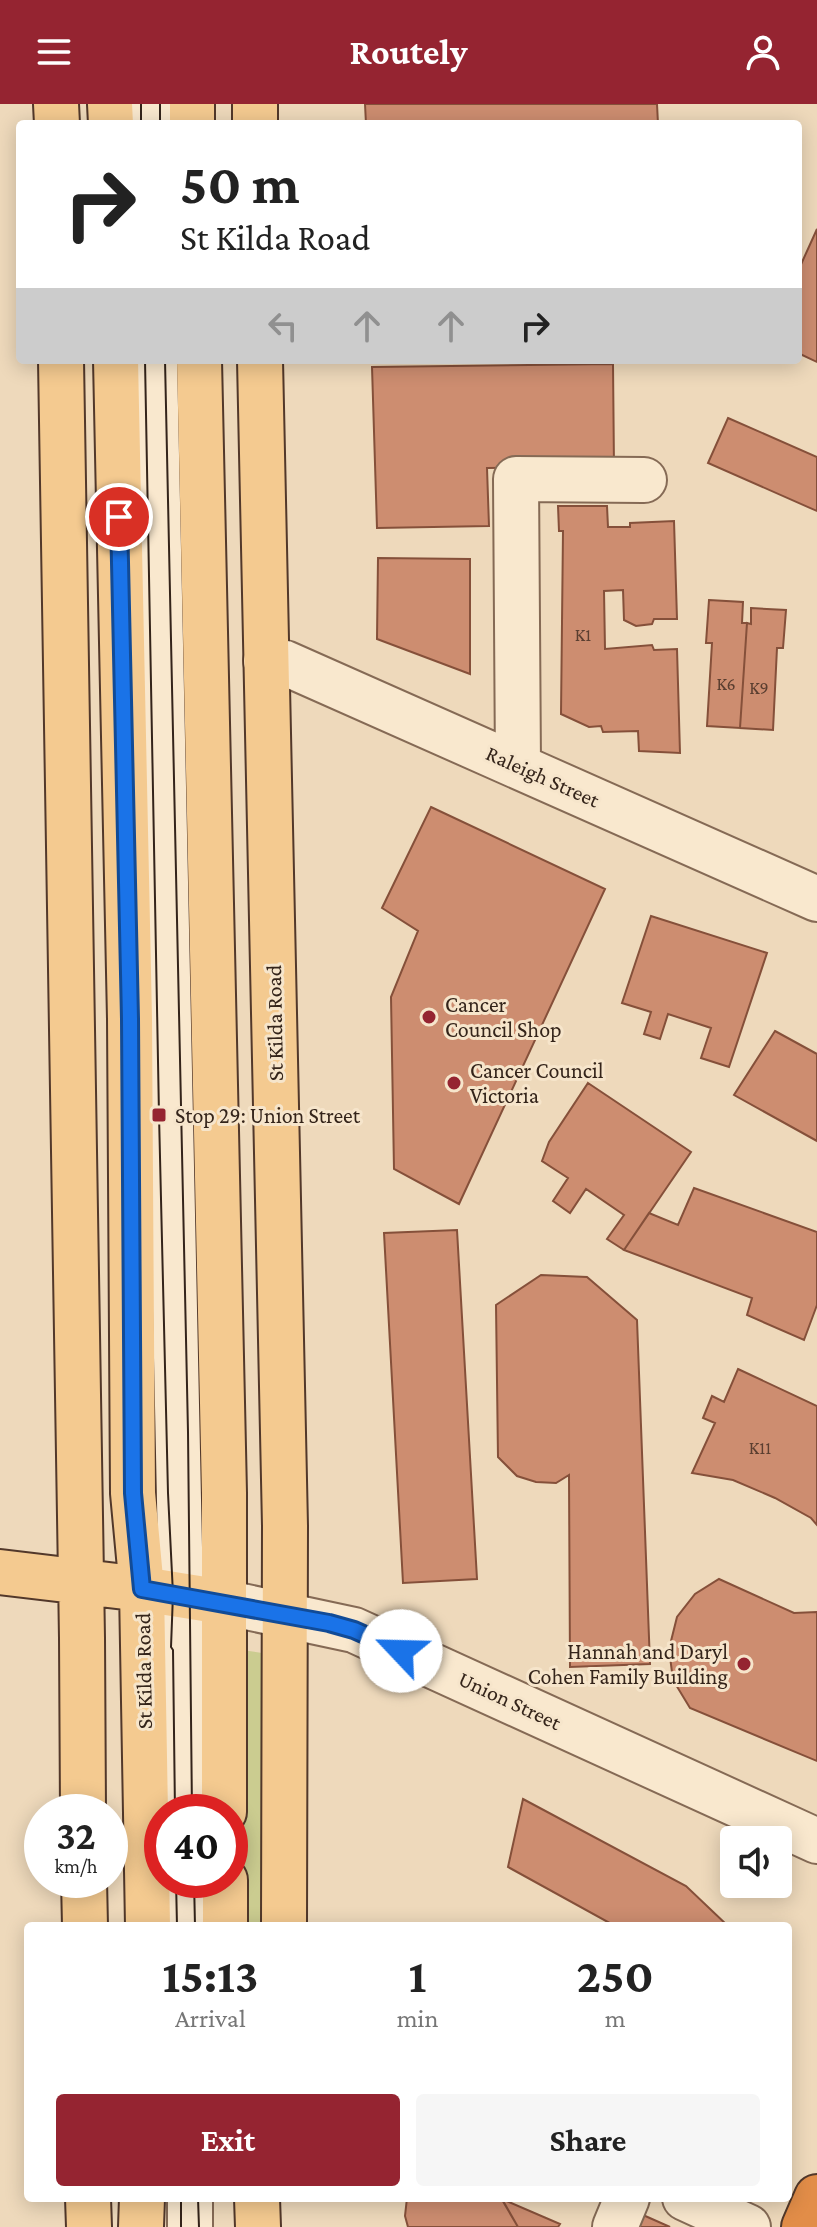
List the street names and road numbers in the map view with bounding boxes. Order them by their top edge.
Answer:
street label: Raleigh Street [482,740,604,813]
street label: St Kilda Road [261,964,288,1081]
street label: St Kilda Road [130,1612,157,1729]
street label: Union Street [455,1666,566,1735]

